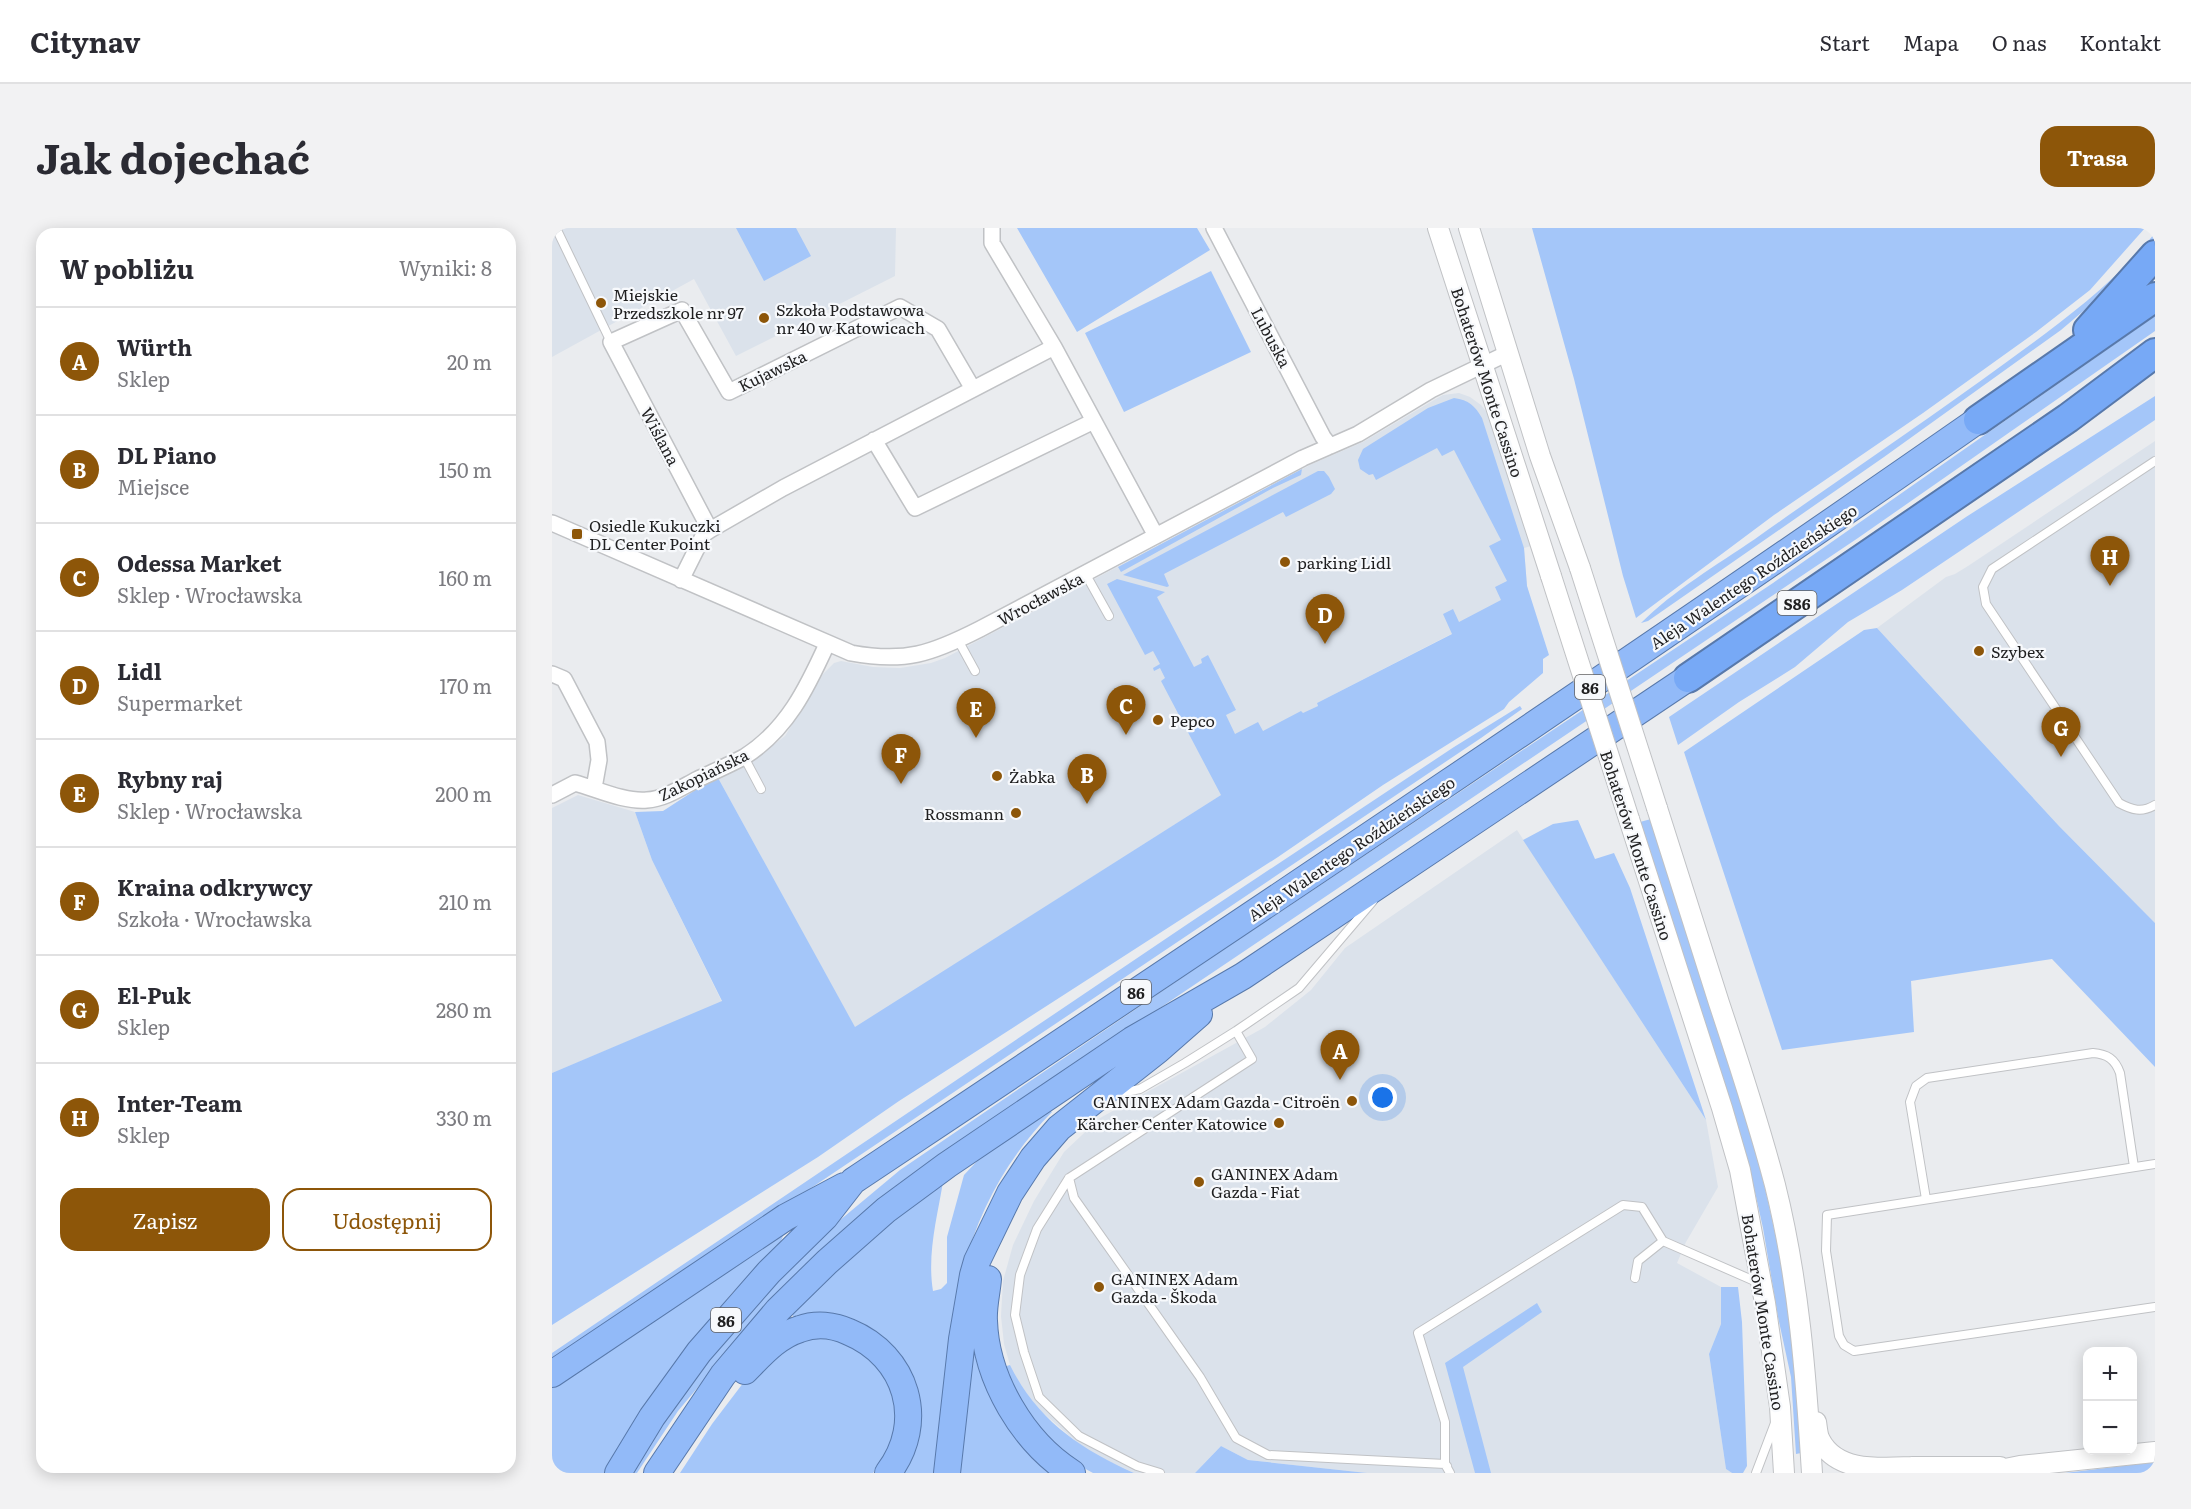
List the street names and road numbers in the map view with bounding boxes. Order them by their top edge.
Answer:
street label: Bohaterów Monte Cassino [1446,284,1530,480]
street label: Lubuska [1246,303,1298,372]
street label: Kujawska [734,343,811,397]
street label: Wiślana [636,403,686,470]
street label: Aleja Walentego Roździeńskiego [1645,497,1861,655]
street label: Wrocławska [993,565,1087,631]
road number: S86 [1778,591,1816,615]
road number: 86 [1575,675,1605,699]
street label: Zakopiańska [654,742,752,806]
street label: Bohaterów Monte Cassino [1595,747,1679,943]
street label: Aleja Walentego Roździeńskiego [1243,769,1459,927]
road number: 86 [1121,980,1151,1004]
street label: Bohaterów Monte Cassino [1737,1212,1791,1412]
road number: 86 [711,1308,741,1332]

